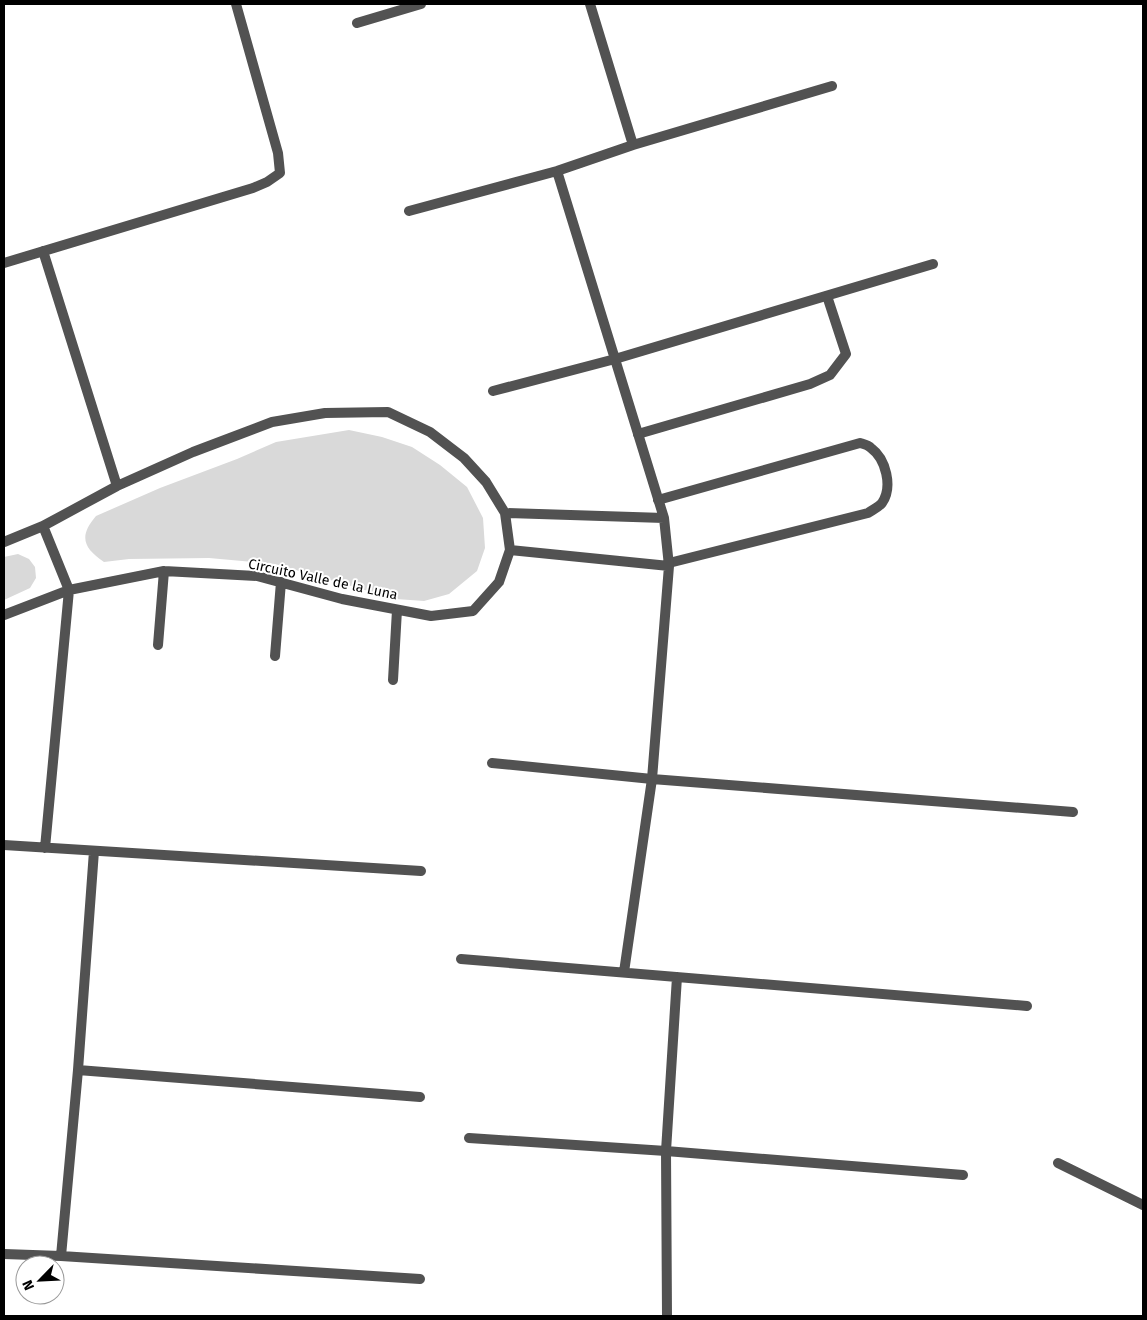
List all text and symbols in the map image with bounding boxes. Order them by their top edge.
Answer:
street label: Circuito Valle de la Luna [247,555,399,604]
north arrow [15,1255,65,1305]
text: N [19,1277,38,1293]

